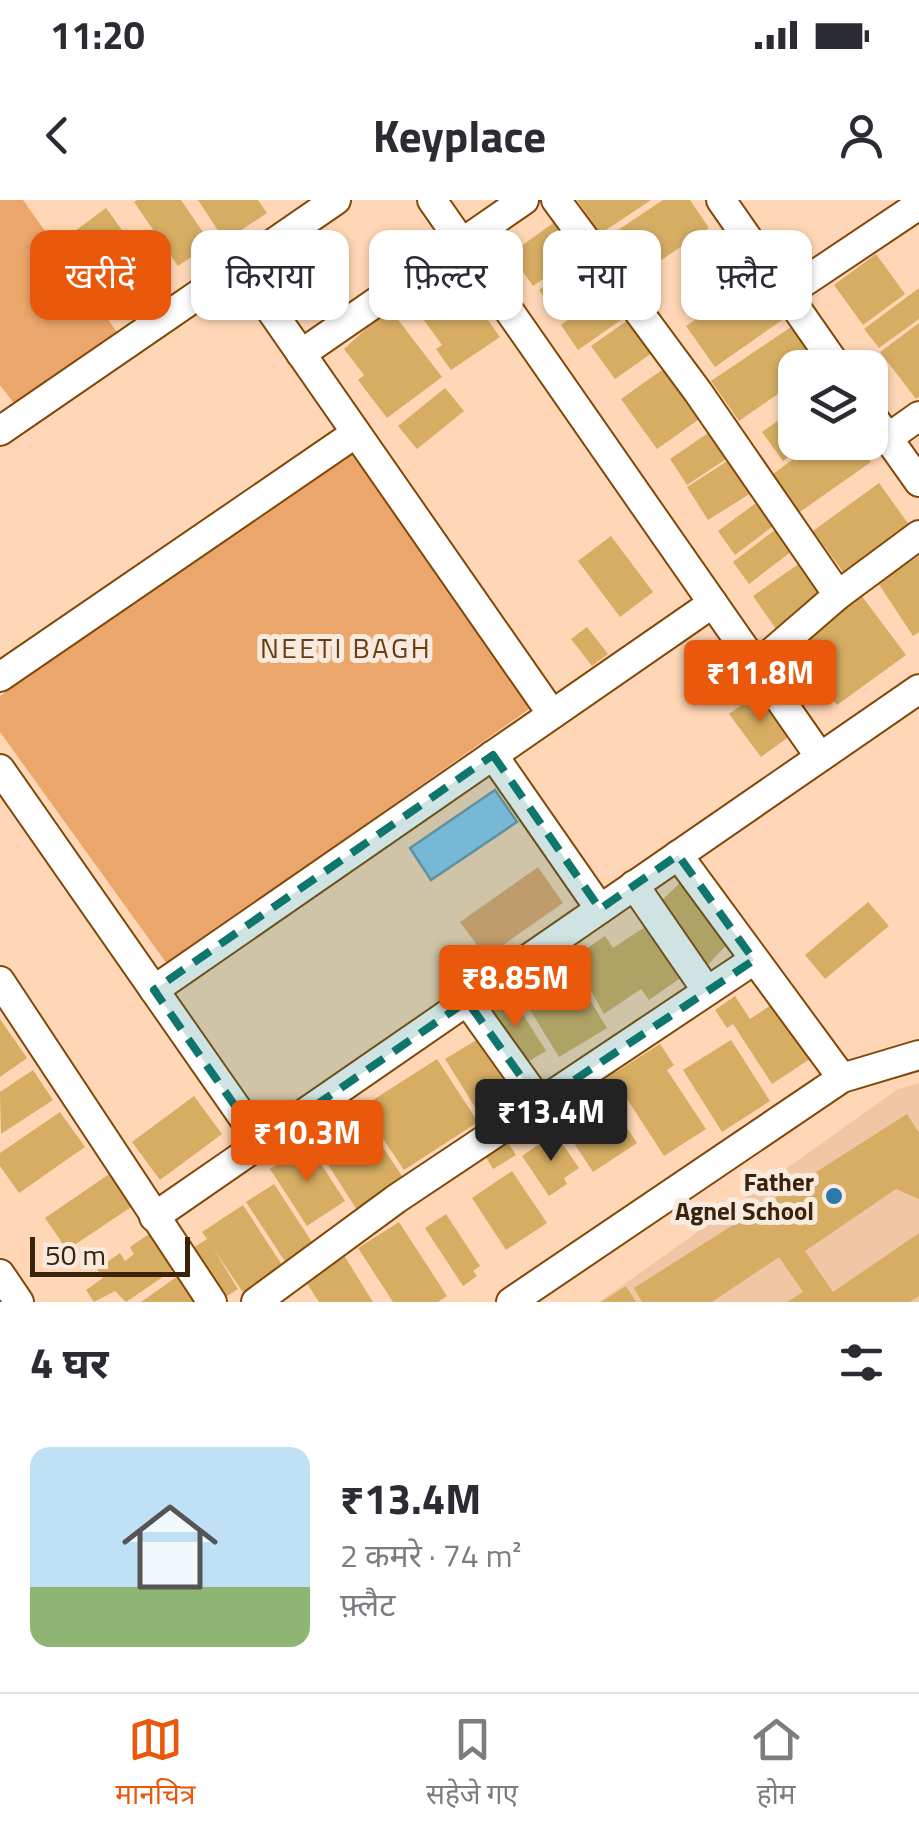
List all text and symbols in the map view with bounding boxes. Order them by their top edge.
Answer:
text: 11:20 [50,6,145,64]
text: Keyplace [373,101,546,169]
icon: back [30,108,85,163]
icon: person [834,108,889,163]
chip: खरीदें [30,230,171,320]
chip: किराया [191,230,349,320]
chip: फ़िल्टर [369,230,523,320]
chip: नया [543,230,661,320]
chip: फ़्लैट [681,230,812,320]
map controls [778,350,888,460]
button: layers [778,350,888,460]
district label: NEETI BAGH [260,626,432,669]
pin: ₹11.8M [679,640,841,725]
text: ₹11.8M [706,648,814,696]
pin: ₹8.85M [434,945,596,1030]
text: ₹8.85M [461,953,569,1001]
pin: ₹13.4M [470,1079,632,1164]
text: ₹13.4M [497,1087,605,1135]
pin: ₹10.3M [226,1100,388,1185]
text: ₹10.3M [253,1108,361,1156]
place label: Father Agnel School [675,1163,814,1230]
marker: Father Agnel School [823,1185,845,1207]
scale bar [30,1232,190,1276]
text: 50 m [45,1233,106,1276]
text: 4 घर [30,1330,109,1394]
icon: filters [834,1335,889,1390]
text: ₹13.4M [340,1466,481,1530]
icon: home [110,1487,230,1607]
text: 2 कमरे · 74 m² [340,1531,521,1579]
text: फ़्लैट [340,1580,395,1628]
tab: मानचित्र [115,1712,195,1815]
tab: सहेजे गए [426,1712,518,1815]
tab: होम [749,1712,804,1815]

